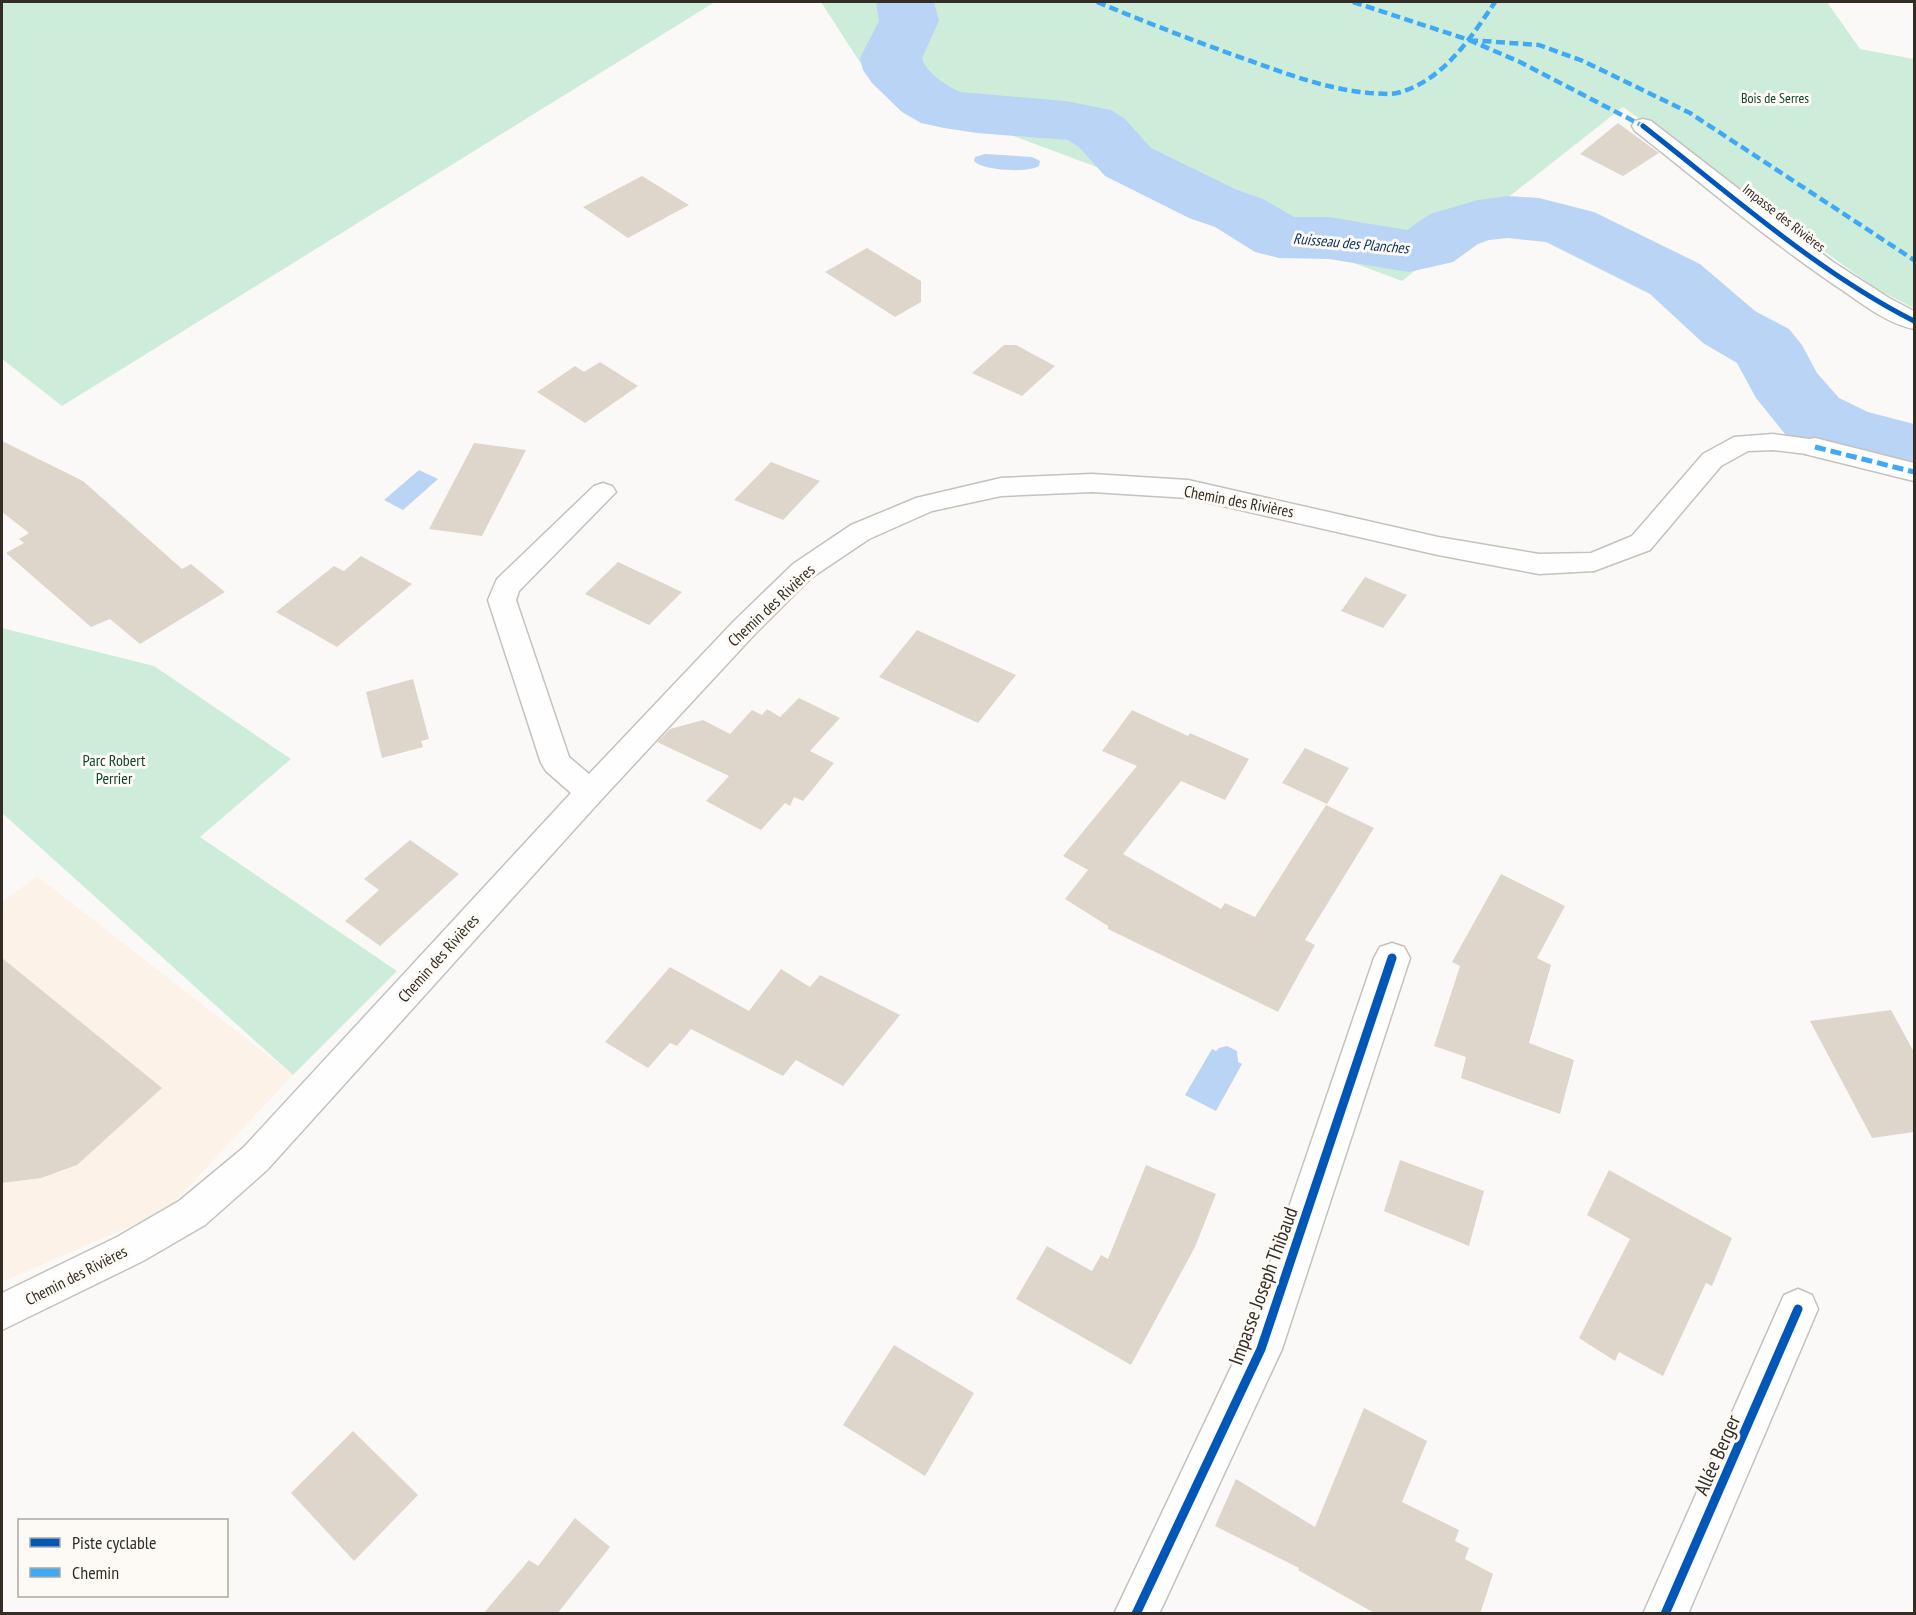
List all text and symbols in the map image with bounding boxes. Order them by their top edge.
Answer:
park label: Bois de Serres [1741,89,1809,107]
street label: Impasse des Rivières [1739,180,1829,256]
water label: Ruisseau des Planches [1292,228,1412,258]
street label: Chemin des Rivières [1182,481,1296,521]
street label: Chemin des Rivières [723,560,819,650]
park label: Parc Robert Perrier [82,750,146,788]
street label: Chemin des Rivières [393,910,483,1006]
street label: Impasse Joseph Thibaud [1222,1203,1304,1369]
street label: Chemin des Rivières [22,1241,130,1309]
street label: Allée Berger [1688,1410,1746,1499]
legend [18,1519,228,1597]
text: Piste cyclable [72,1531,156,1554]
text: Chemin [72,1561,119,1584]

